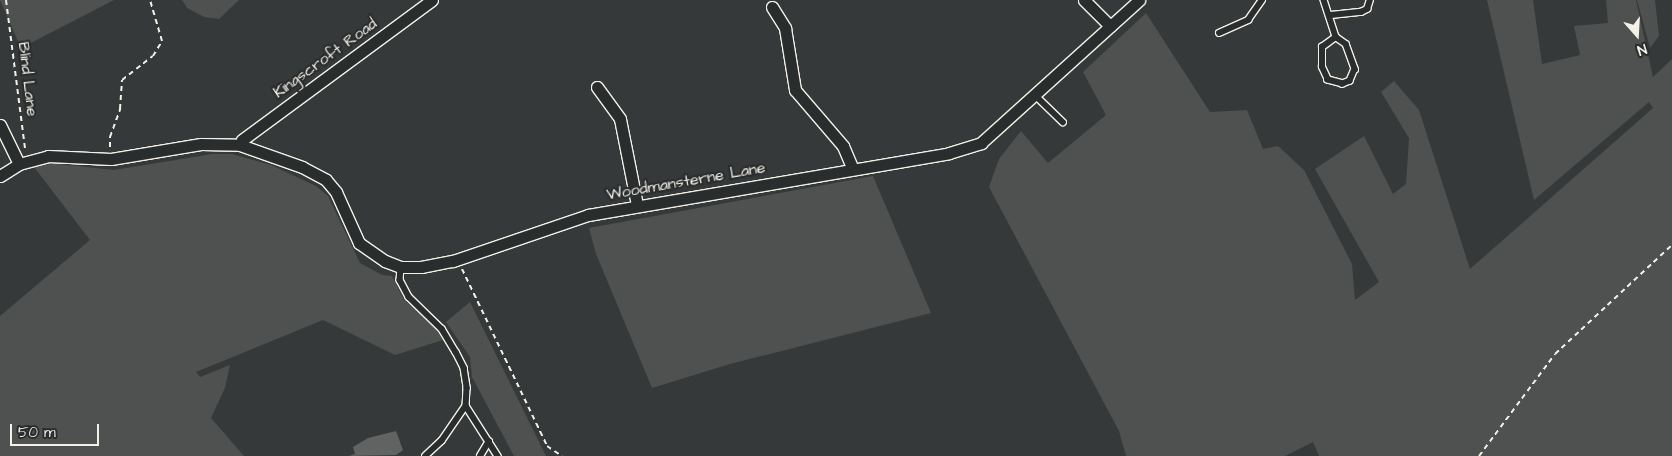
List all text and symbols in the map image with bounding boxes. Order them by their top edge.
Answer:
north arrow [1612,10,1662,60]
street label: Kingscroft Road [269,14,381,102]
text: N [1634,38,1649,60]
street label: Blind Lane [14,41,42,117]
street label: Woodmansterne Lane [605,158,767,204]
scale bar [12,414,101,446]
text: 50 m [18,422,56,443]

